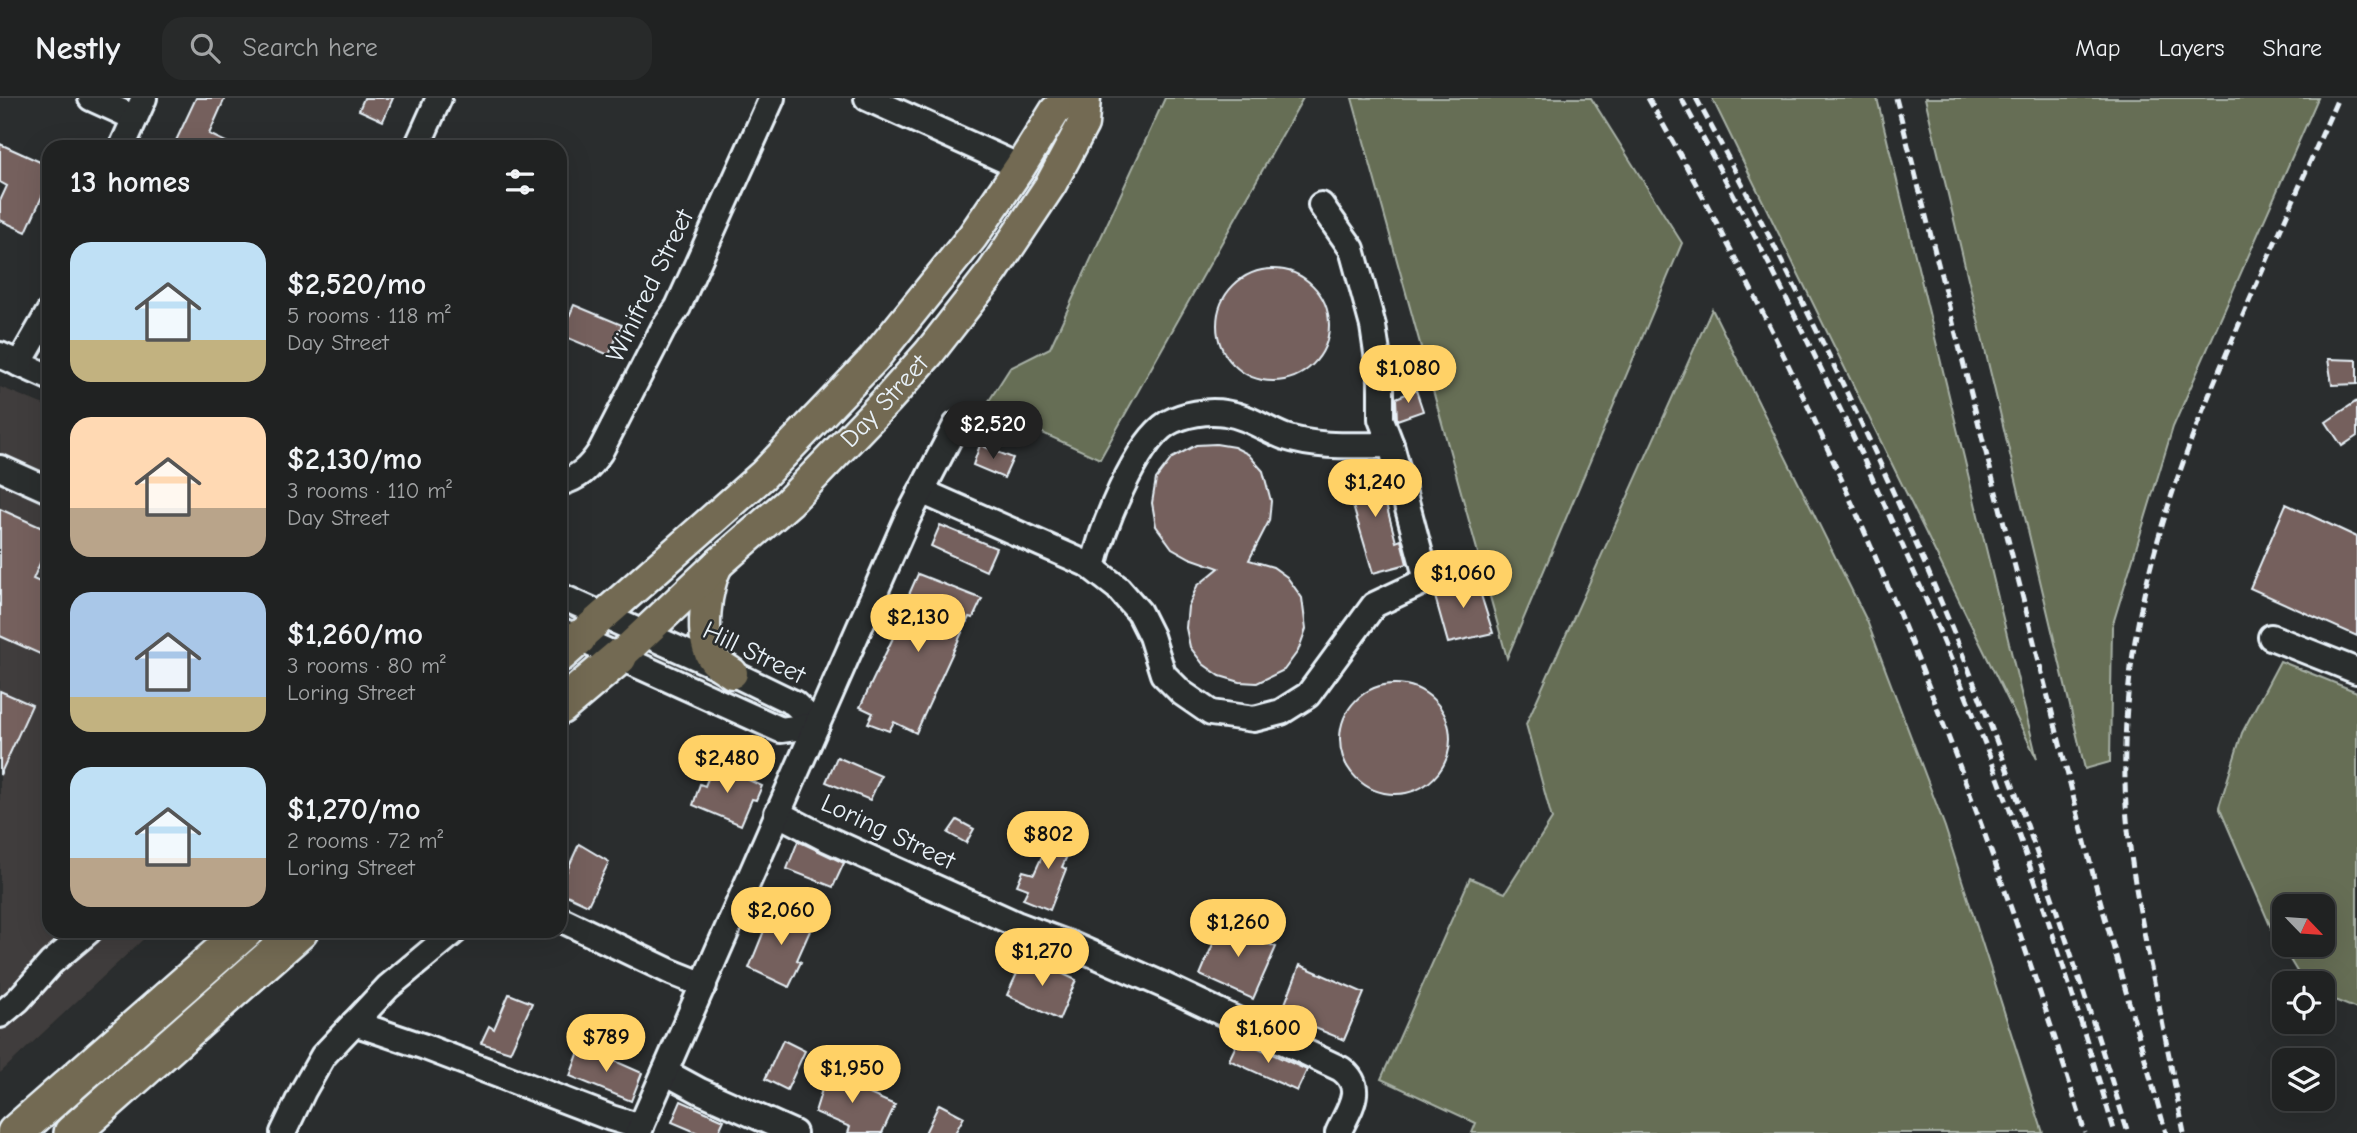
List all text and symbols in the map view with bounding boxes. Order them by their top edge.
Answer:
search box [162,17,652,80]
text: Nestly [35,29,120,67]
icon: search [186,29,224,67]
text: Search here [242,33,378,63]
text: Map [2075,34,2121,62]
text: Layers [2159,34,2224,62]
text: Share [2262,34,2322,62]
icon: filters [501,163,539,201]
text: 13 homes [70,165,190,200]
street label: Winifred Street [600,203,701,367]
text: $2,520/mo [287,267,426,302]
icon: home [126,270,210,354]
text: 5 rooms · 118 m² [287,302,451,329]
text: Day Street [287,329,389,356]
pin: $1,080 [1351,345,1465,405]
street label: Day Street [835,348,936,454]
text: $1,080 [1375,354,1441,381]
pin: $2,520 [936,402,1050,461]
text: $2,520 [960,410,1026,437]
text: $2,130/mo [287,442,422,477]
icon: home [126,445,210,529]
pin: $1,240 [1318,460,1432,519]
text: $1,240 [1344,468,1406,495]
text: 3 rooms · 110 m² [287,477,452,504]
text: Day Street [287,504,389,531]
pin: $1,060 [1406,550,1520,610]
text: $1,060 [1430,559,1496,586]
pin: $2,130 [861,594,975,654]
text: $2,130 [886,603,950,630]
street label: Hill Street [698,615,811,691]
text: $1,260/mo [287,617,423,652]
icon: home [126,620,210,704]
text: 3 rooms · 80 m² [287,652,446,679]
text: Loring Street [287,679,415,706]
pin: $2,480 [670,736,784,795]
text: $2,480 [694,744,760,771]
street label: Loring Street [816,788,961,877]
text: $1,270/mo [287,792,420,827]
icon: home [126,795,210,879]
pin: $802 [1007,812,1089,871]
text: $802 [1023,820,1073,847]
text: 2 rooms · 72 m² [287,827,443,854]
text: Loring Street [287,854,415,881]
pin: $2,060 [724,888,838,947]
north arrow [2272,894,2334,957]
map controls [2272,894,2335,1111]
text: $2,060 [747,896,815,923]
pin: $1,260 [1181,900,1295,959]
text: $1,260 [1206,908,1270,935]
pin: $1,270 [985,928,1099,988]
text: $1,270 [1011,937,1073,964]
button: locate [2272,971,2335,1034]
pin: $1,600 [1211,1006,1325,1065]
pin: $789 [565,1014,647,1074]
text: $1,600 [1235,1014,1301,1041]
text: $789 [582,1023,630,1050]
pin: $1,950 [795,1046,909,1105]
button: layers [2272,1048,2335,1111]
text: $1,950 [820,1054,884,1081]

